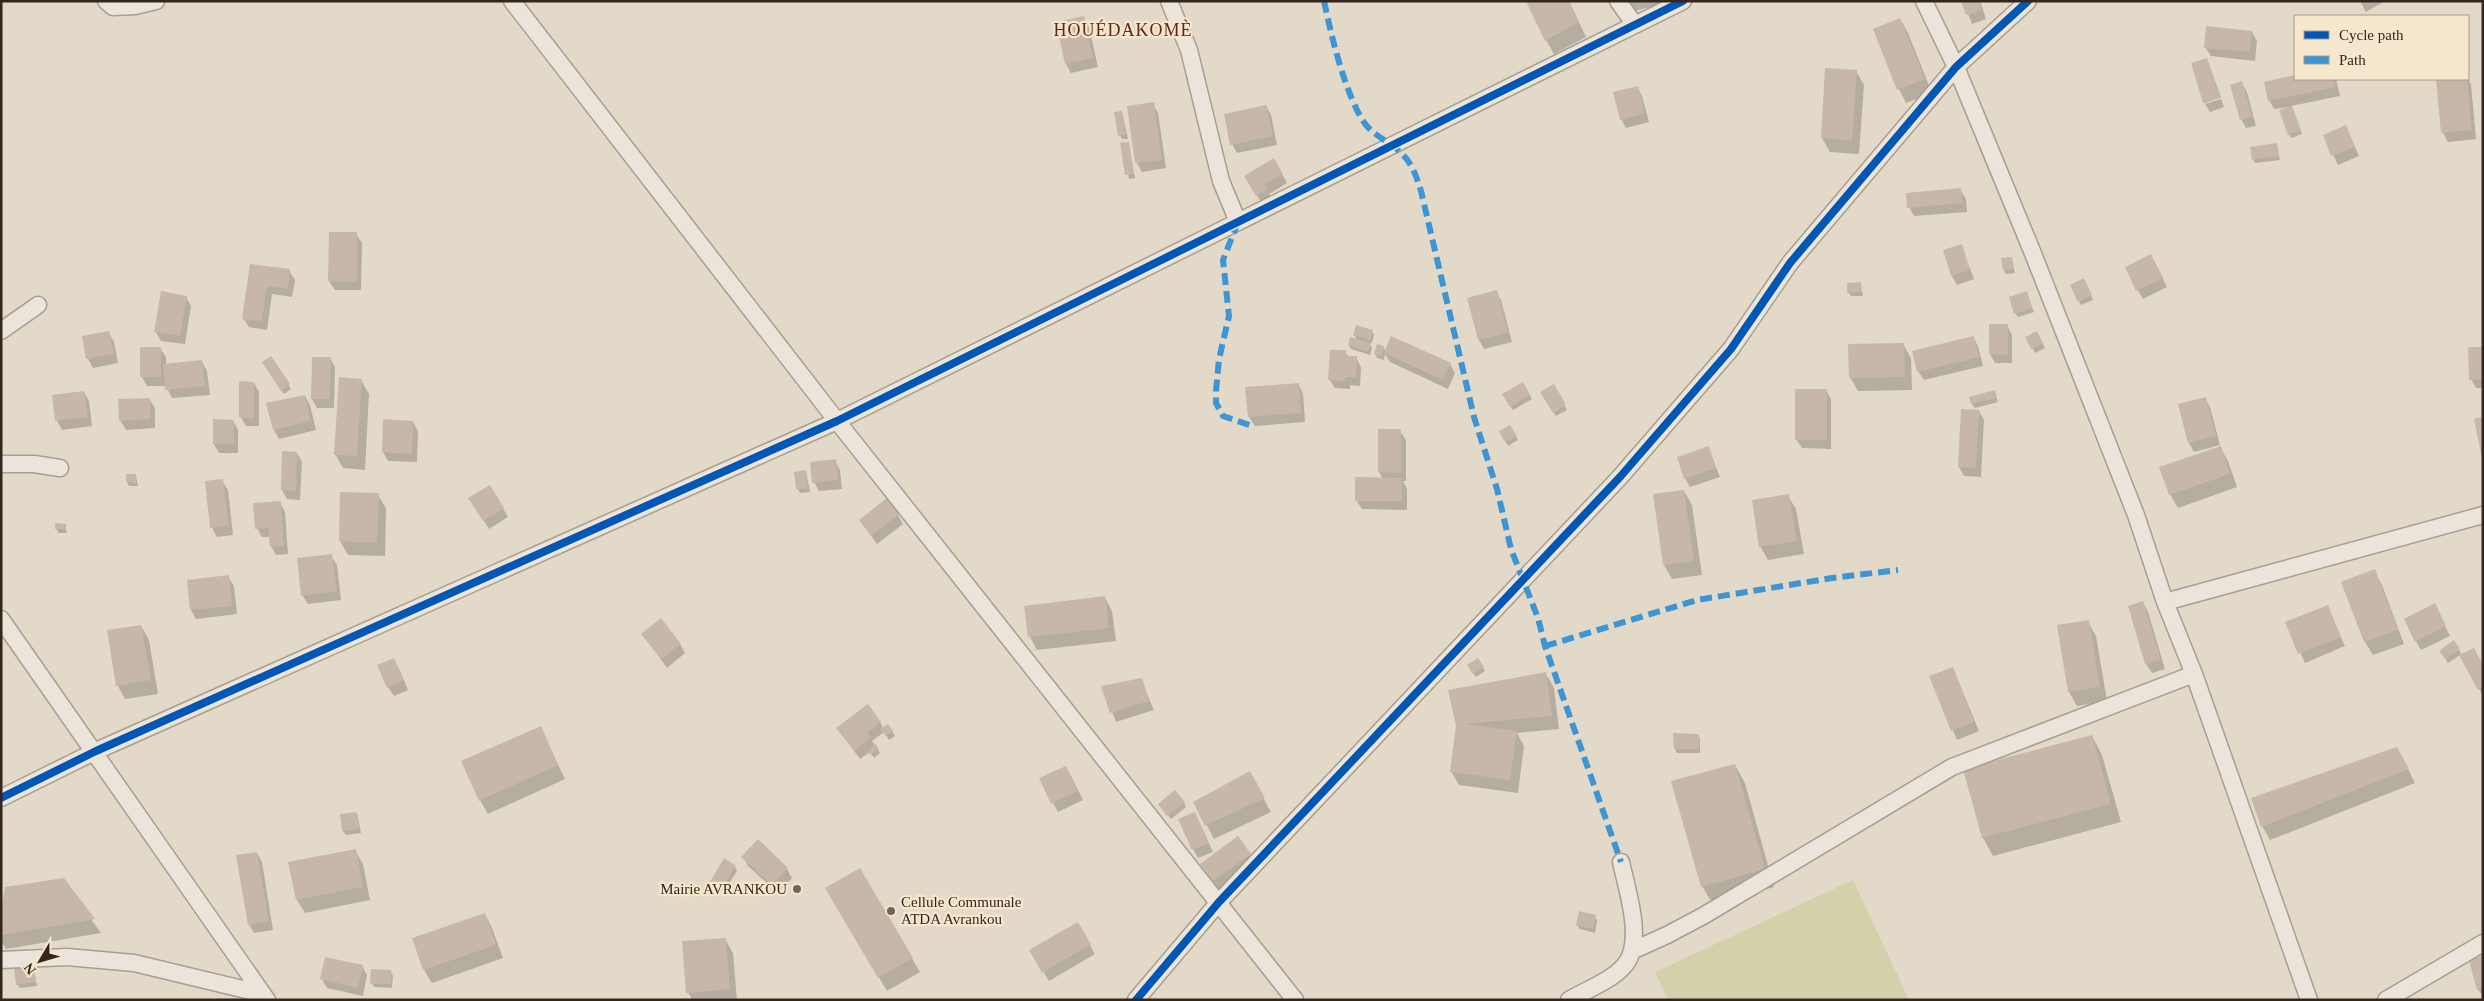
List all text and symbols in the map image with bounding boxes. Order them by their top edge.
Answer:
legend [2294,15,2469,80]
district label: HOUÉDAKOMÈ [1054,19,1193,40]
text: Cycle path [2339,27,2404,43]
text: Path [2339,52,2366,68]
place label: Mairie AVRANKOU [660,881,787,897]
marker: Mairie AVRANKOU [791,883,803,895]
place label: Cellule Communale ATDA Avrankou [901,894,1022,927]
marker: Cellule Communale ATDA Avrankou [885,905,897,917]
north arrow [15,936,65,986]
text: N [21,960,39,977]

